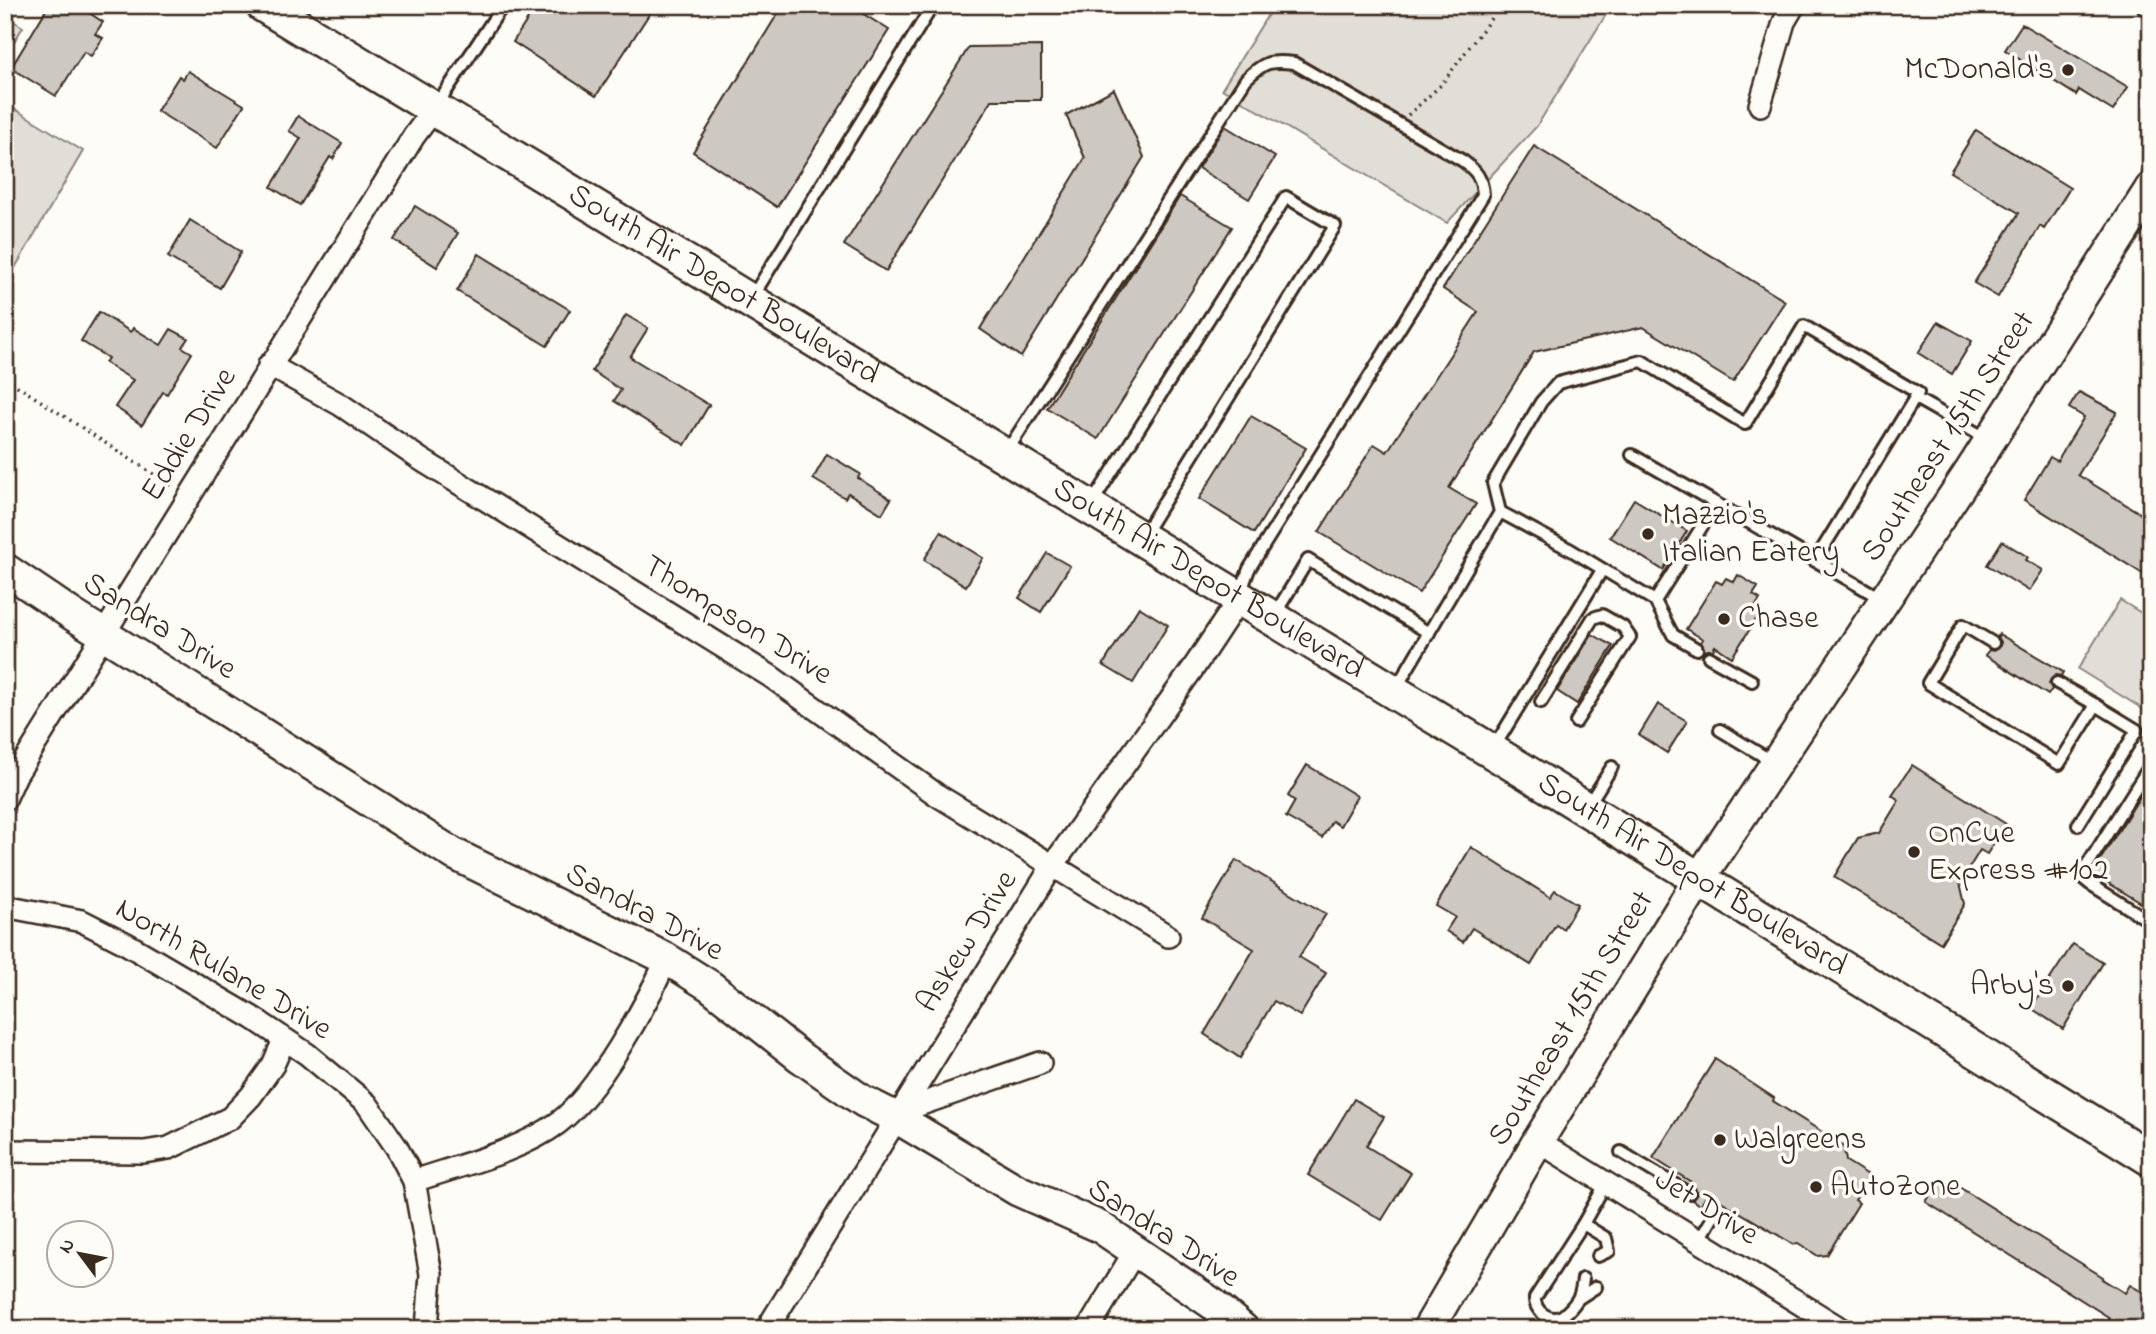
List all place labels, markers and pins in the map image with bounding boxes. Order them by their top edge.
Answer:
place label: McDonald's [1904,47,2054,94]
marker: McDonald's [2060,62,2076,78]
place label: Mazzio's Italian Eatery [1662,493,1839,577]
marker: Mazzio's Italian Eatery [1640,526,1656,542]
place label: Chase [1738,596,1819,643]
marker: Chase [1716,611,1732,627]
place label: OnCue Express #102 [1928,811,2109,895]
marker: OnCue Express #102 [1906,844,1922,860]
place label: Arby's [1970,963,2054,1010]
marker: Arby's [2060,978,2076,994]
place label: Walgreens [1734,1117,1867,1164]
marker: Walgreens [1712,1132,1728,1148]
place label: AutoZone [1830,1164,1961,1211]
marker: AutoZone [1808,1179,1824,1195]

